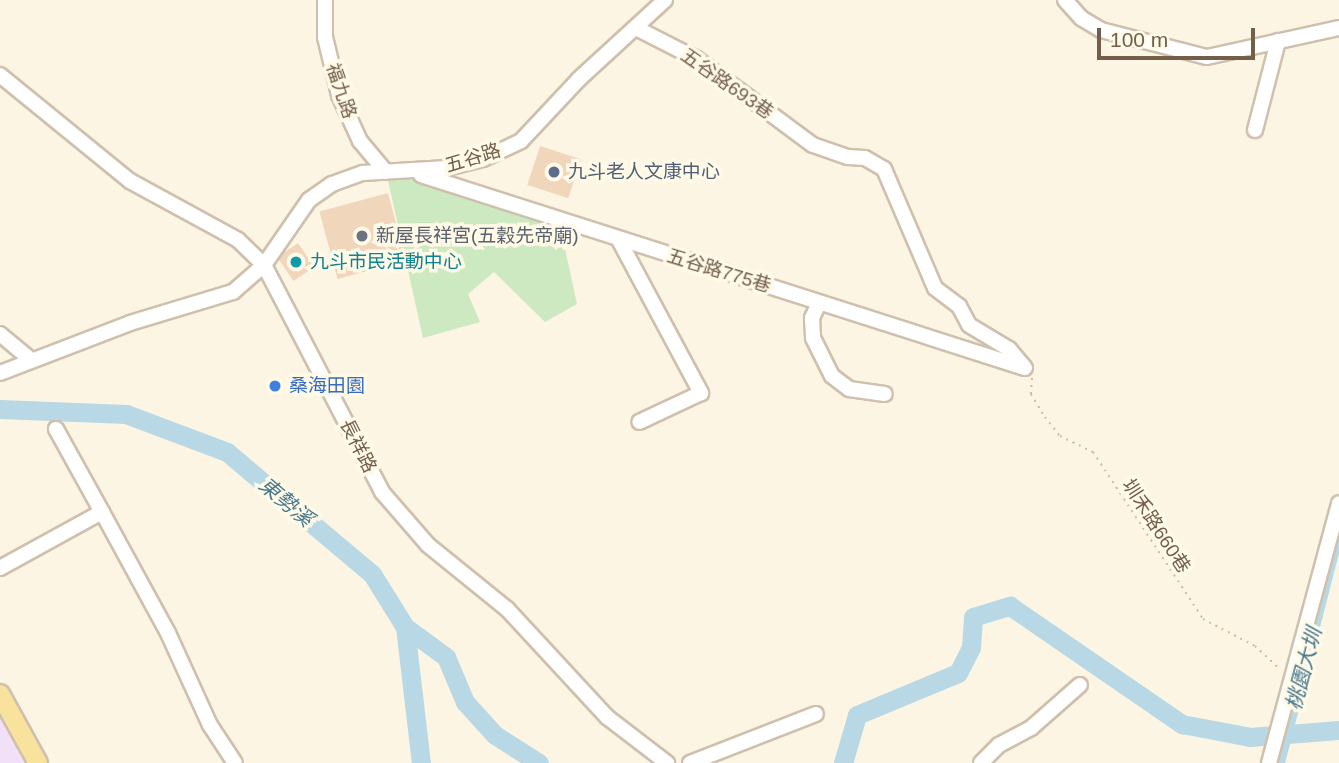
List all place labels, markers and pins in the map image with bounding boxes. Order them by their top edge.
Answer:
place label: 九斗老人文康中心 [568,161,720,183]
marker: 九斗老人文康中心 [546,164,562,180]
place label: 新屋長祥宮(五穀先帝廟) [376,225,579,247]
marker: 新屋長祥宮(五穀先帝廟) [354,228,370,244]
place label: 九斗市民活動中心 [310,251,462,273]
marker: 九斗市民活動中心 [288,254,304,270]
place label: 桑海田園 [289,375,365,397]
marker: 桑海田園 [267,378,283,394]

